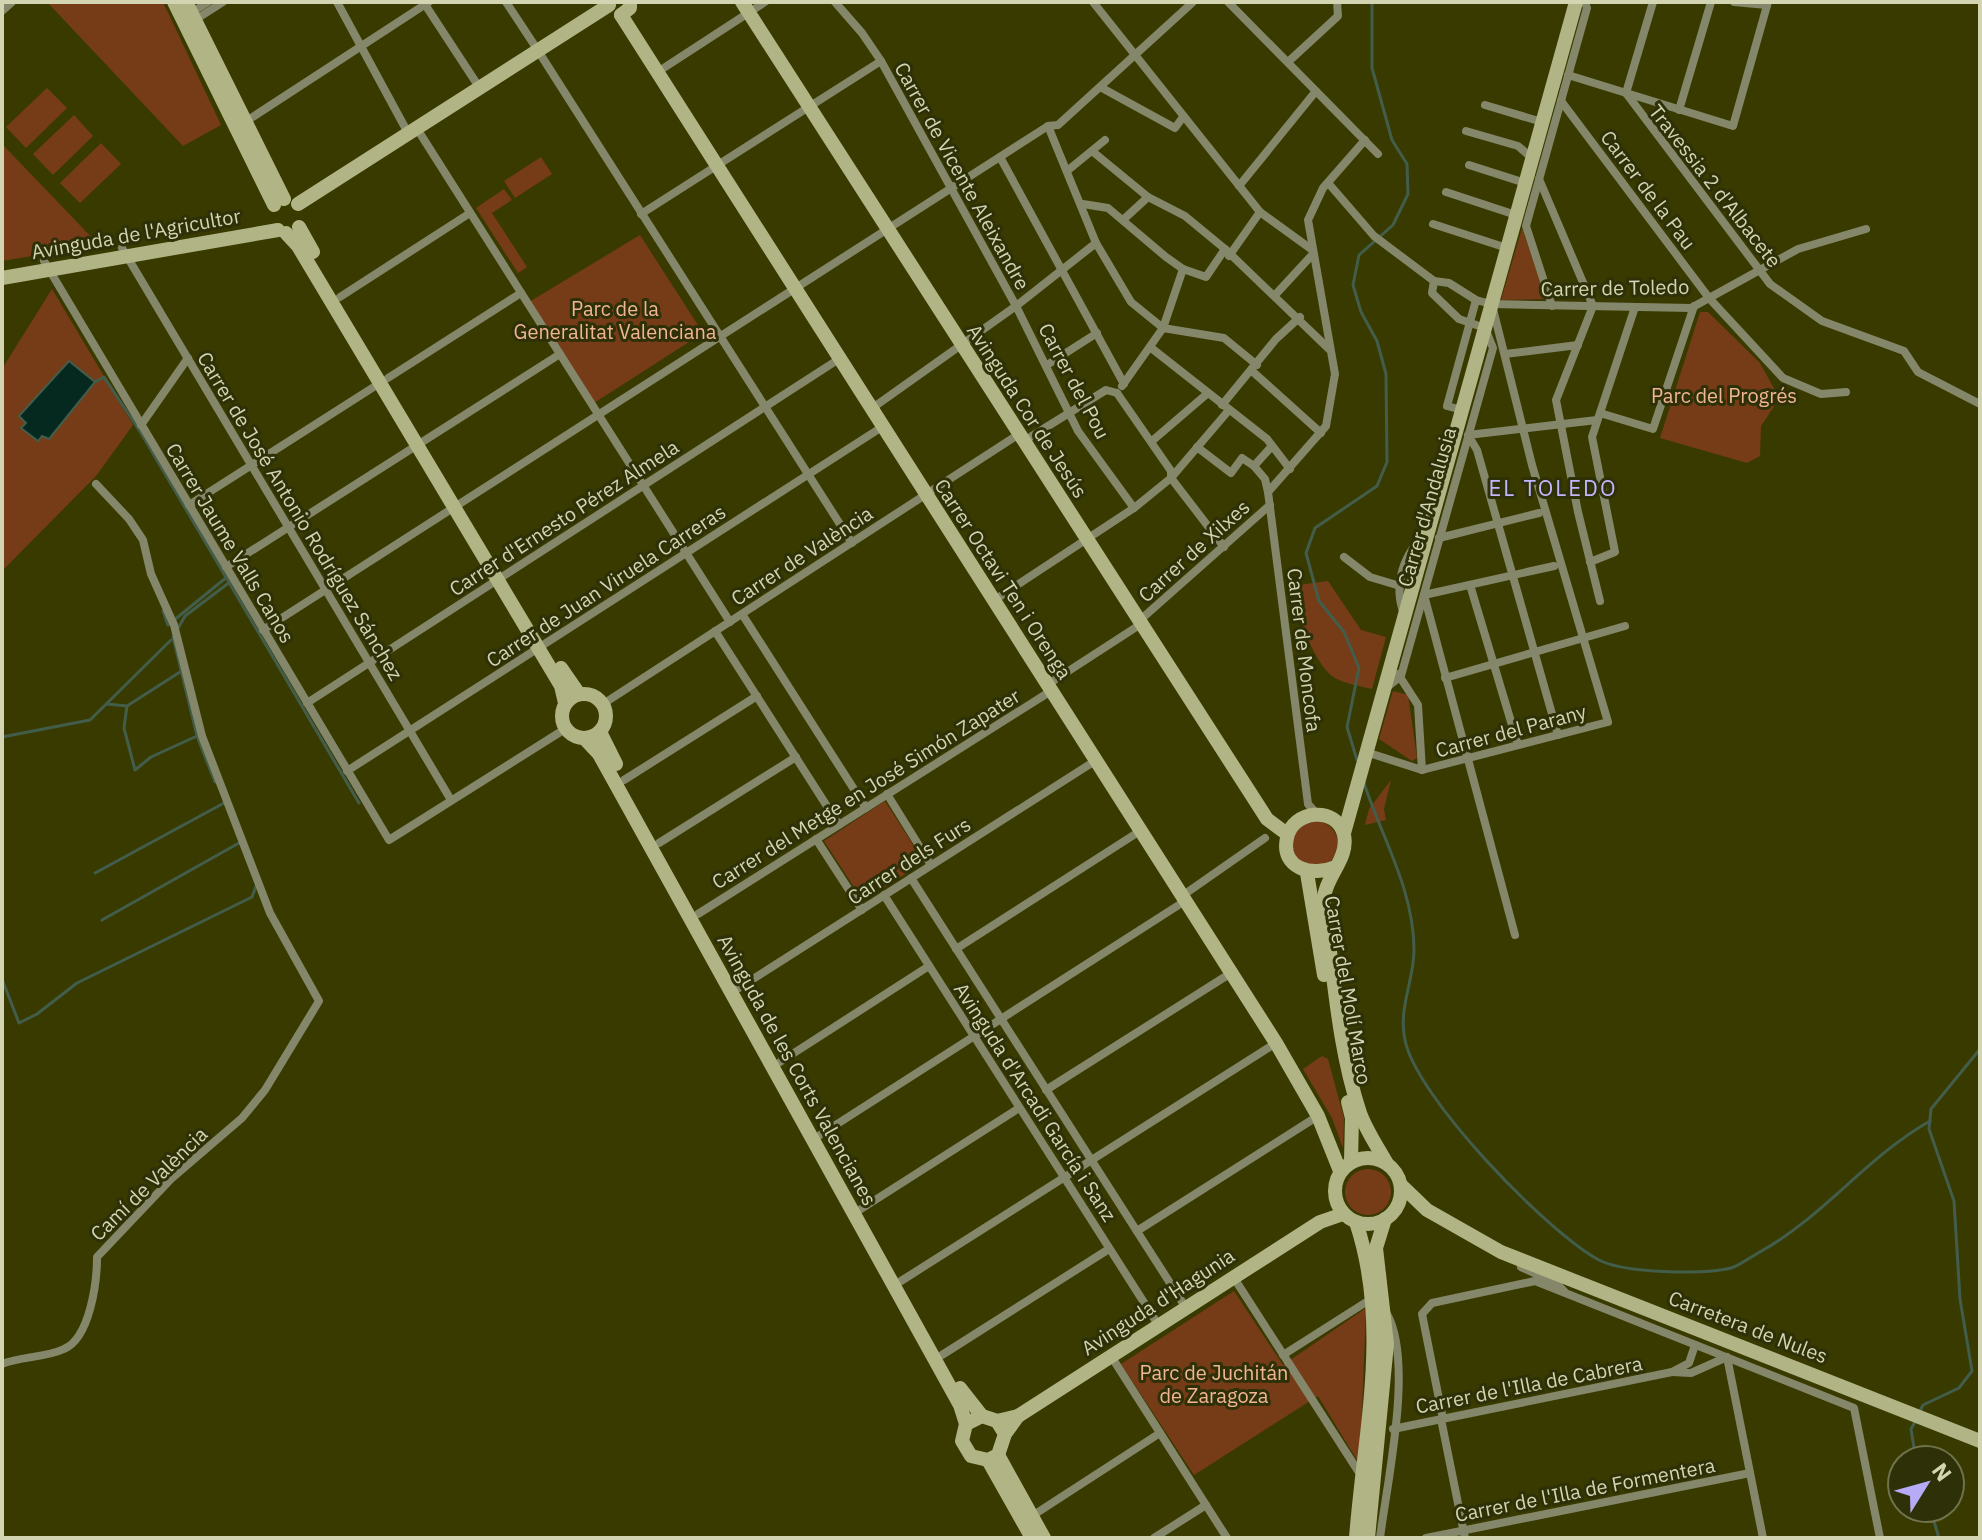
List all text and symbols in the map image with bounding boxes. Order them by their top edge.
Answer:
street label: Carrer de Vicente Aleixandre [888,57,1036,294]
street label: Travessia 2 d'Albacete [1643,98,1788,273]
street label: Carrer de la Pau [1595,125,1702,255]
street label: Avinguda de l'Agricultor [29,202,243,265]
street label: Carrer de Toledo [1540,273,1690,302]
park label: Parc de la Generalitat Valenciana [514,295,717,345]
street label: Avinguda Cor de Jesús [961,318,1094,503]
street label: Carrer del Pou [1033,318,1116,444]
street label: Carrer de José Antonio Rodríguez Sánchez [191,346,410,685]
park label: Parc del Progrés [1651,382,1797,409]
street label: Carrer d'Andalusia [1391,424,1462,590]
street label: Carrer d'Ernesto Pérez Almela [444,433,684,602]
street label: Carrer Jaume Valls Canos [160,438,301,648]
street label: Carrer Octavi Ten i Orenga [928,473,1079,684]
district label: EL TOLEDO [1489,473,1617,502]
street label: Carrer de Xilxes [1132,493,1255,608]
street label: Carrer de Juan Viruela Carreras [481,498,731,673]
street label: Carrer de València [726,499,878,612]
street label: Carrer de Moncofa [1281,566,1328,734]
street label: Carrer del Metge en José Simón Zapater [706,682,1025,895]
street label: Carrer del Parany [1432,697,1589,764]
street label: Carrer dels Furs [842,810,976,911]
street label: Carrer del Molí Marco [1319,893,1378,1086]
street label: Avinguda de les Corts Valencianes [711,929,883,1210]
street label: Avinguda d'Arcadi García i Sanz [948,977,1123,1226]
street label: Camí de València [84,1120,213,1247]
street label: Avinguda d'Hagunia [1076,1242,1240,1361]
street label: Carretera de Nules [1665,1284,1832,1369]
street label: Carrer de l'Illa de Cabrera [1413,1349,1645,1420]
park label: Parc de Juchitán de Zaragoza [1140,1359,1288,1409]
north arrow [1886,1444,1966,1524]
street label: Carrer de l'Illa de Formentera [1452,1451,1718,1528]
text: N [1926,1457,1959,1487]

